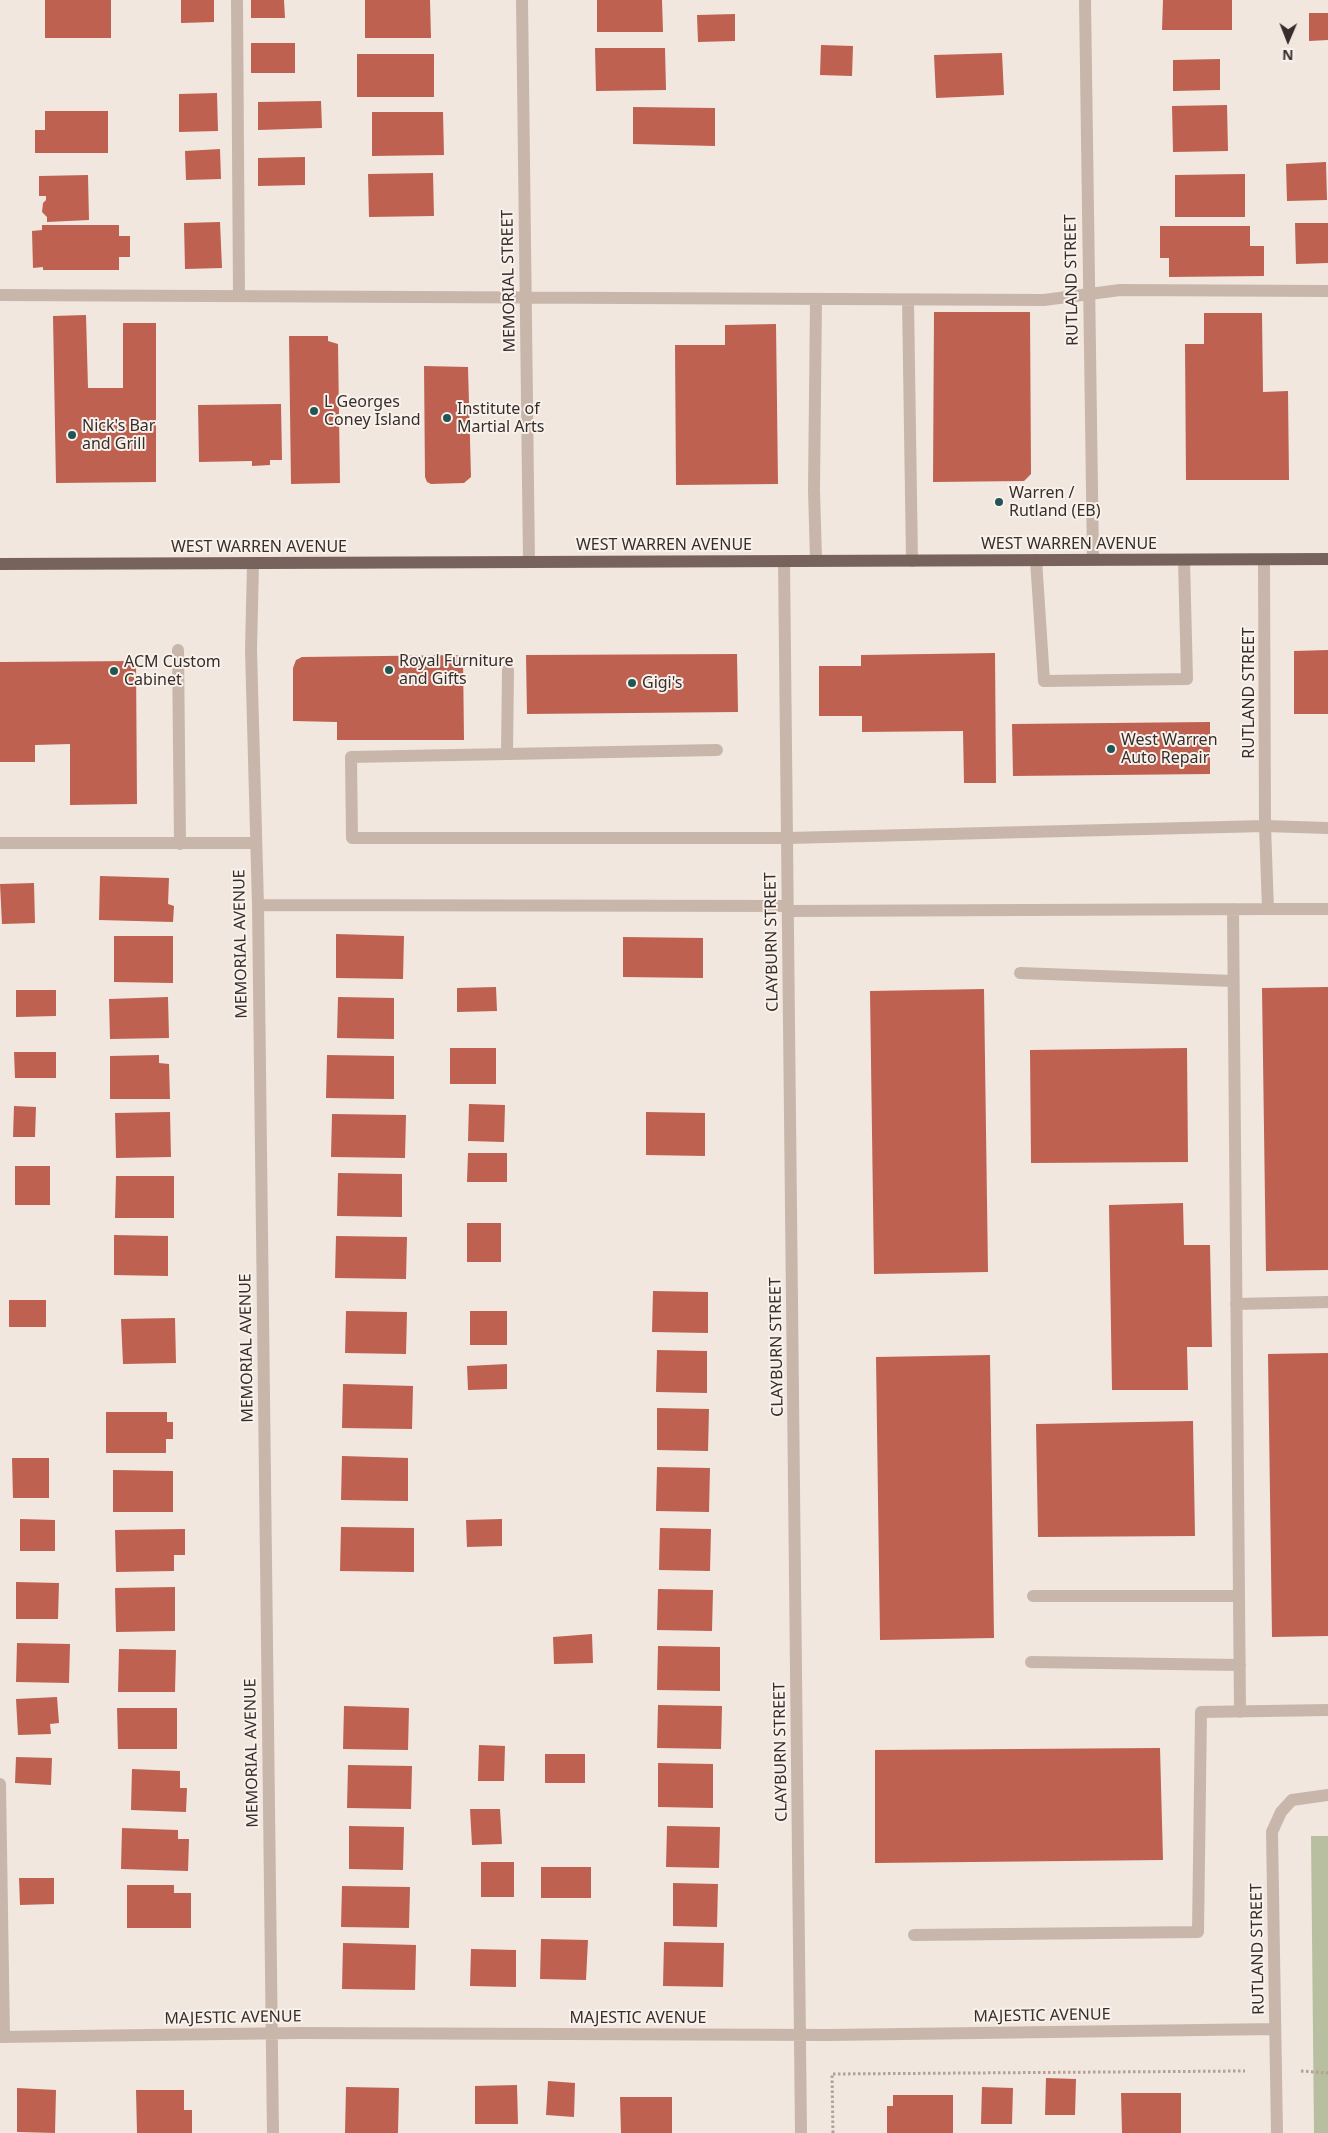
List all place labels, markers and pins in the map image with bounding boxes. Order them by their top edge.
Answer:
place label: L Georges Coney Island [324,392,421,430]
place label: Institute of Martial Arts [457,399,545,437]
marker: L Georges Coney Island [308,405,320,417]
marker: Institute of Martial Arts [441,412,453,424]
place label: Nick's Bar and Grill [82,416,155,454]
marker: Nick's Bar and Grill [66,429,78,441]
place label: Warren / Rutland (EB) [1009,483,1101,521]
marker: Warren / Rutland (EB) [993,496,1005,508]
place label: Royal Furniture and Gifts [399,651,514,689]
place label: ACM Custom Cabinet [124,652,221,690]
marker: Royal Furniture and Gifts [383,664,395,676]
marker: ACM Custom Cabinet [108,665,120,677]
place label: Gigi's [642,673,683,693]
marker: Gigi's [626,677,638,689]
place label: West Warren Auto Repair [1121,730,1218,768]
marker: West Warren Auto Repair [1105,743,1117,755]

